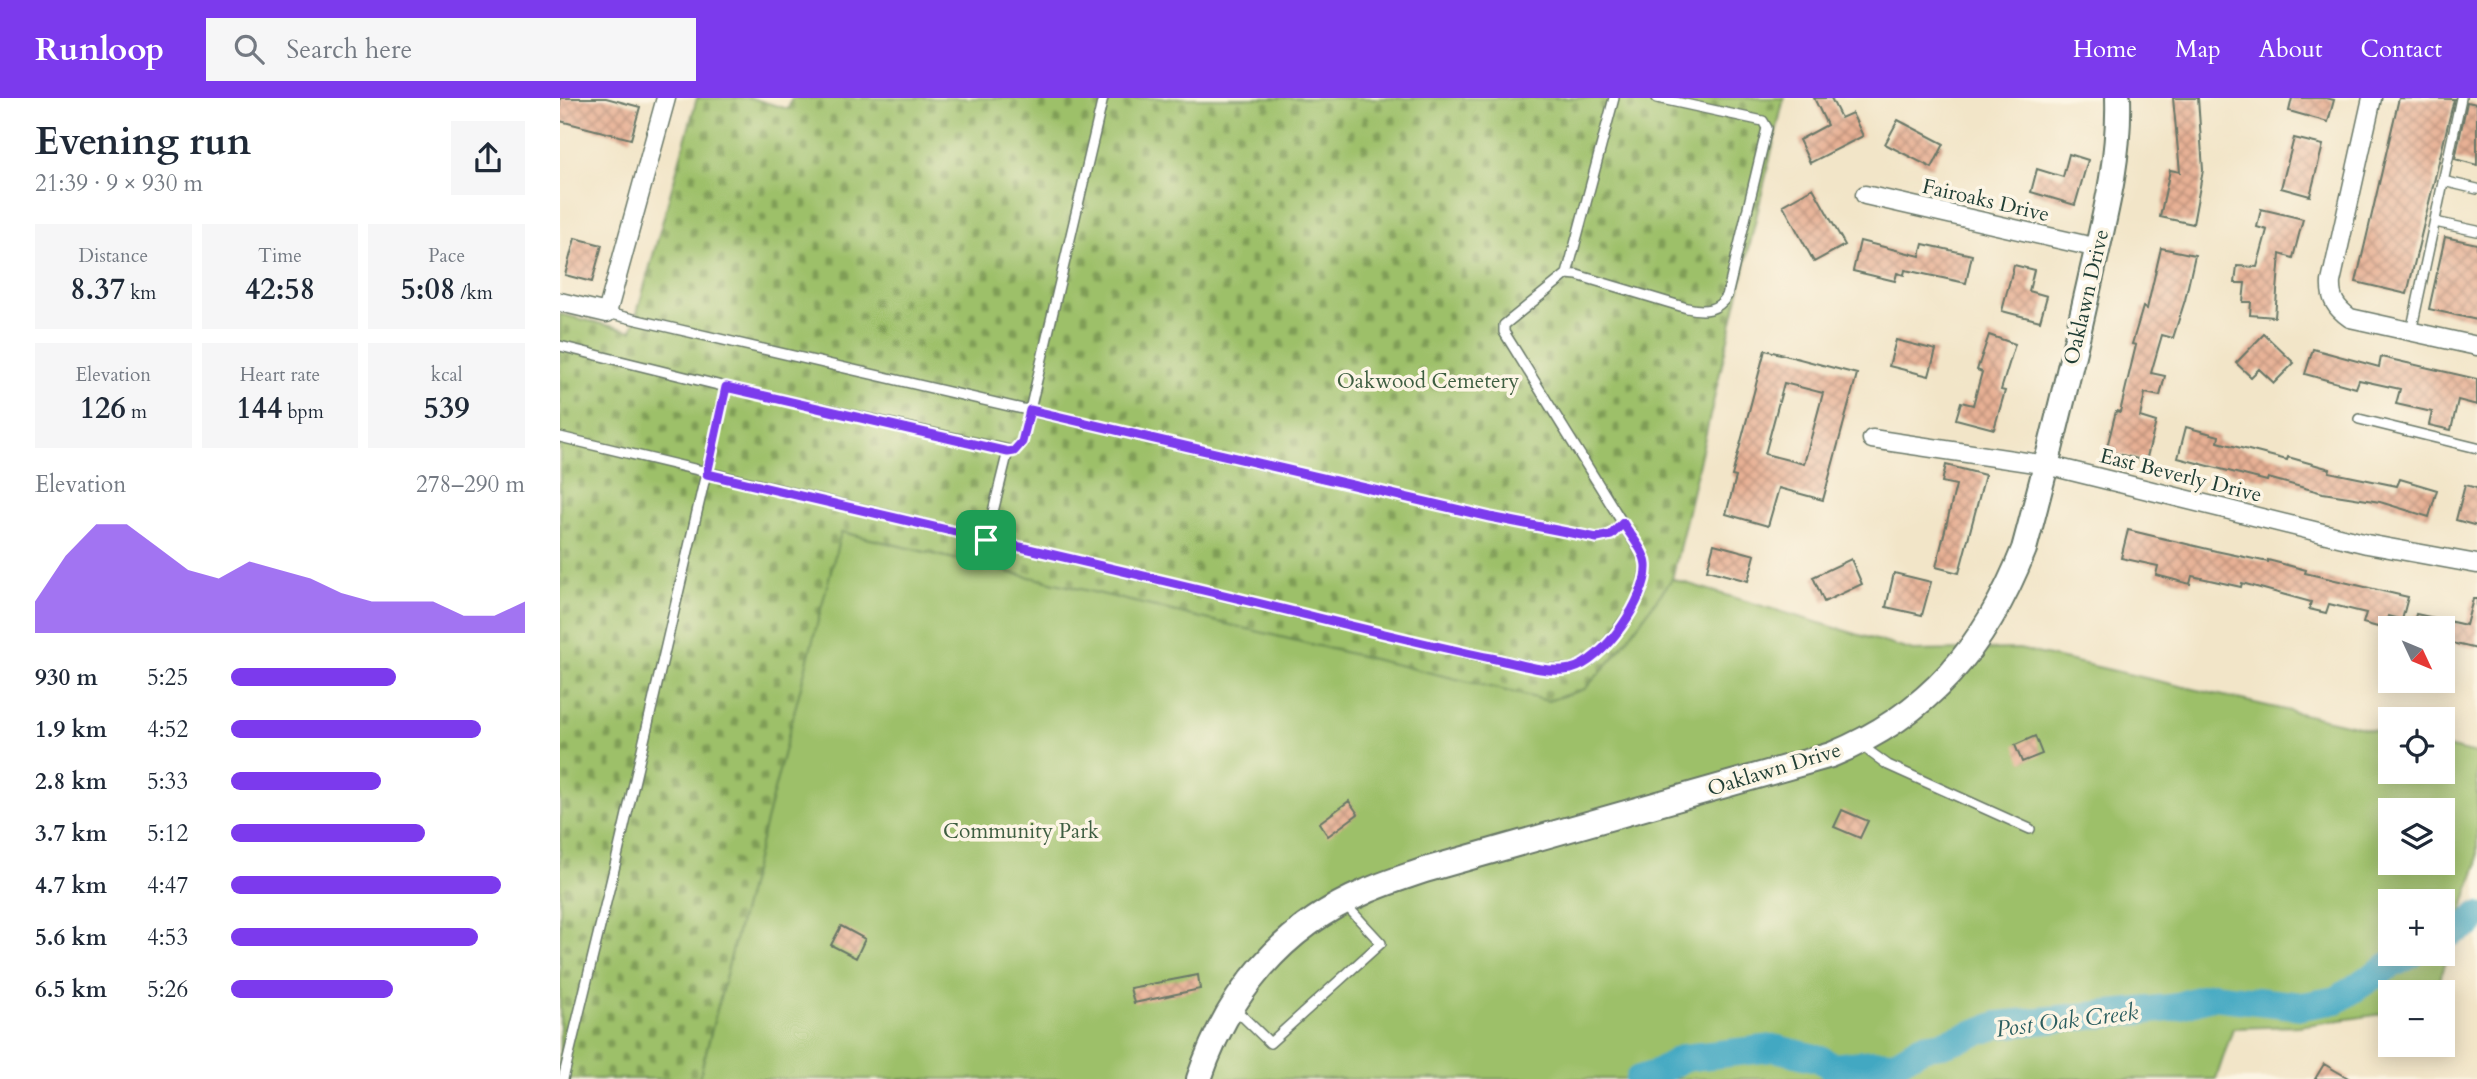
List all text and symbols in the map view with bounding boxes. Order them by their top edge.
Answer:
search box [206,18,696,81]
text: Runloop [35,27,164,72]
icon: search [230,30,268,68]
text: Search here [286,32,412,67]
text: Home [2073,33,2137,66]
text: Map [2175,33,2221,66]
text: About [2259,33,2323,66]
text: Contact [2361,33,2442,66]
text: Evening run [35,116,251,168]
button: share [451,121,525,195]
text: 21:39 · 9 × 930 m [35,168,203,199]
street label: Fairoaks Drive [1919,172,2052,229]
street label: Oaklawn Drive [2057,227,2116,368]
text: Distance [79,243,148,269]
text: Time [258,243,302,269]
text: Pace [428,243,465,269]
text: 8.37 [70,269,125,310]
text: 42:58 [245,269,315,310]
text: 5:08 [401,269,455,310]
text: km [125,280,156,306]
text: /km [455,280,493,306]
text: Elevation [76,362,151,388]
text: Heart rate [240,362,320,388]
text: kcal [431,362,463,388]
park label: Oakwood Cemetery [1337,367,1519,396]
text: 126 [80,388,126,429]
text: 144 [236,388,282,429]
text: 539 [424,388,470,429]
text: m [126,399,147,425]
text: bpm [282,399,324,425]
street label: East Beverly Drive [2097,441,2265,510]
text: Elevation [35,469,126,500]
text: 278–290 m [416,469,525,500]
pin [956,510,1016,570]
icon: arrive [967,521,1005,559]
north arrow [2378,616,2455,693]
map controls [2378,616,2455,1057]
text: 930 m [35,662,98,693]
text: 5:25 [147,662,188,693]
button: locate [2378,707,2455,784]
text: 1.9 km [35,714,107,745]
text: 4:52 [147,714,188,745]
street label: Oaklawn Drive [1704,735,1844,804]
text: 2.8 km [35,766,107,797]
text: 5:33 [147,766,188,797]
button: layers [2378,798,2455,875]
park label: Community Park [943,817,1100,846]
text: 3.7 km [35,818,107,849]
text: 5:12 [147,818,188,849]
text: 4.7 km [35,870,107,901]
text: 4:47 [147,870,188,901]
button: + [2378,889,2455,966]
text: 5.6 km [35,922,107,953]
text: 4:53 [147,922,188,953]
text: 6.5 km [35,974,107,1005]
text: 5:26 [147,974,188,1005]
button: − [2378,980,2455,1057]
water label: Post Oak Creek [1994,996,2141,1045]

